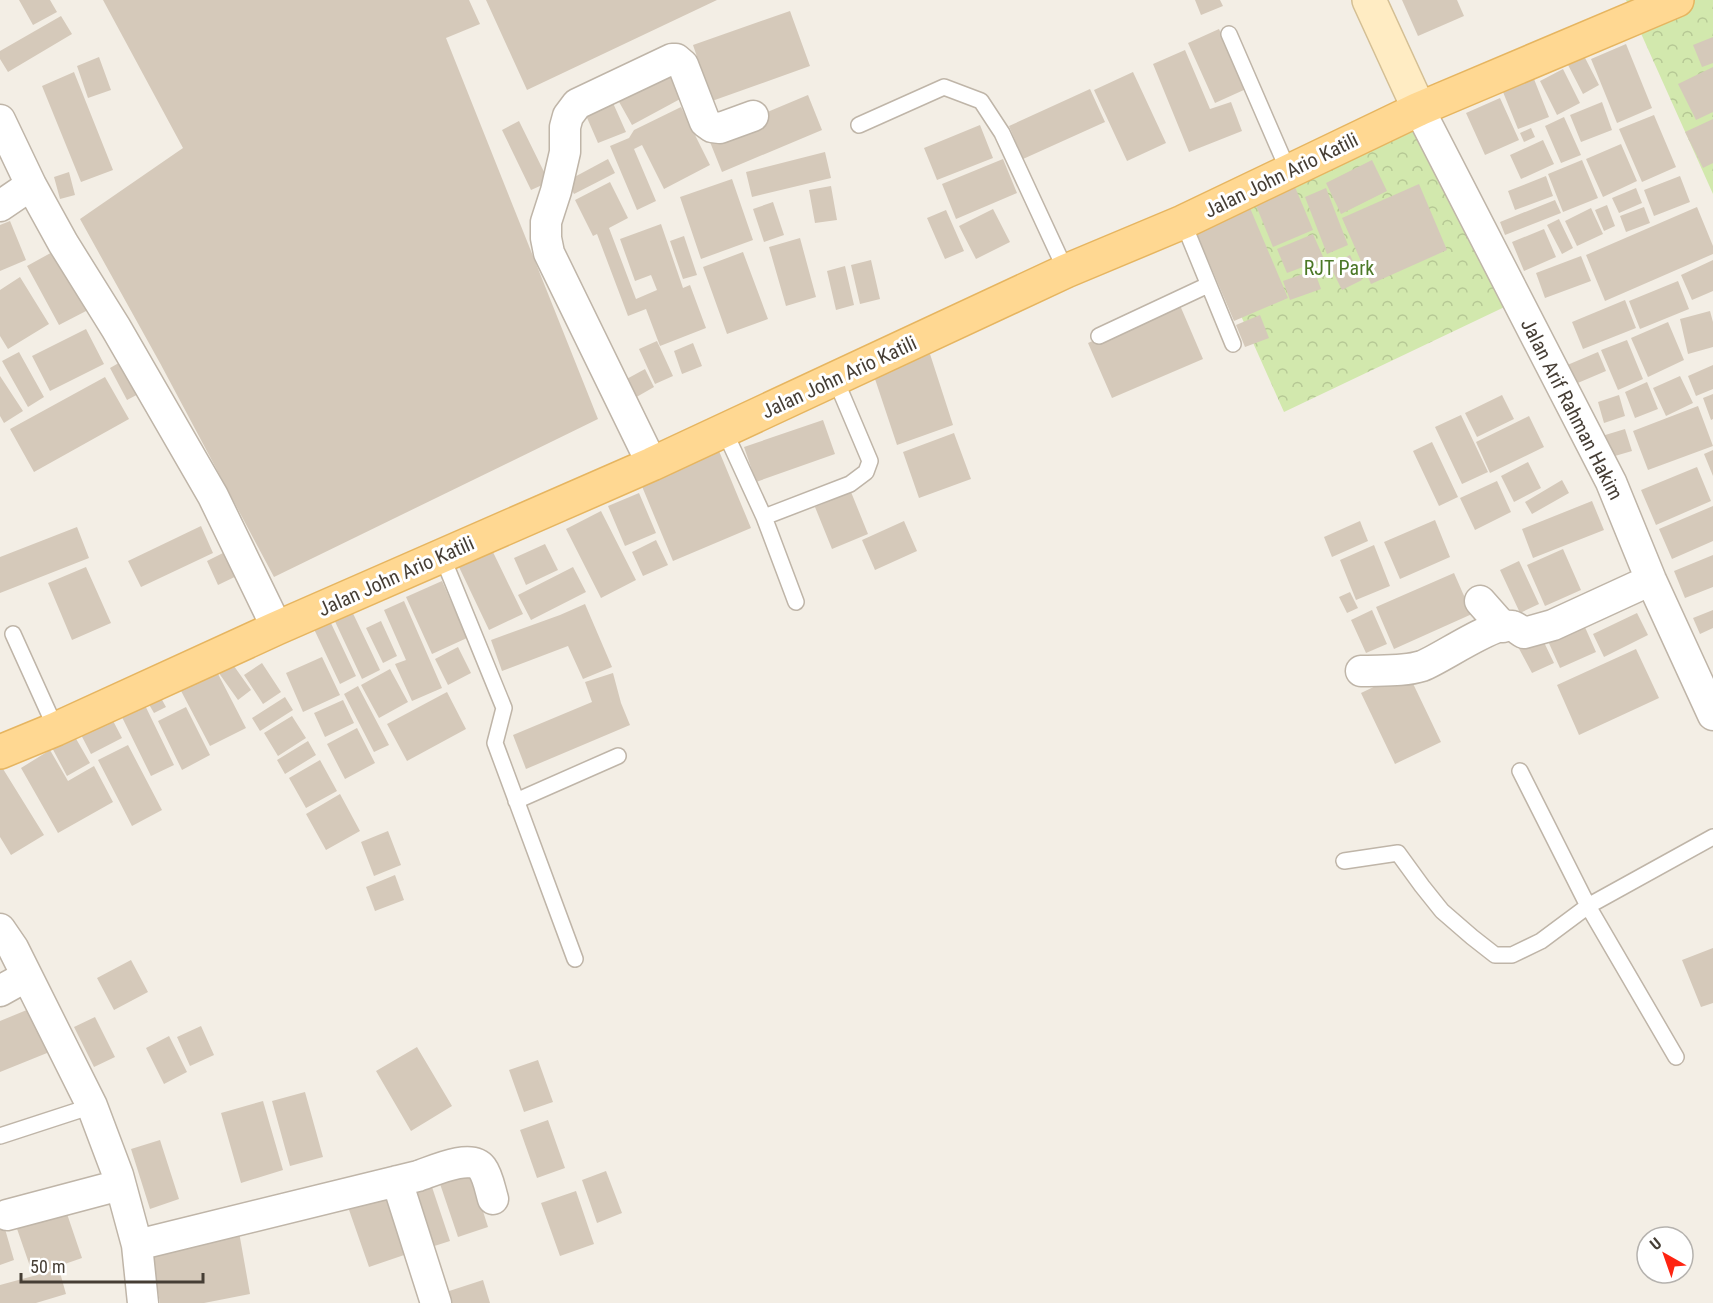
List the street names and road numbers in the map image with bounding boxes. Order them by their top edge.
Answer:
street label: Jalan John Ario Katili [1200,127,1362,223]
street label: Jalan Arif Rahman Hakim [1516,314,1628,504]
street label: Jalan John Ario Katili [758,331,920,423]
street label: Jalan John Ario Katili [314,531,478,621]

